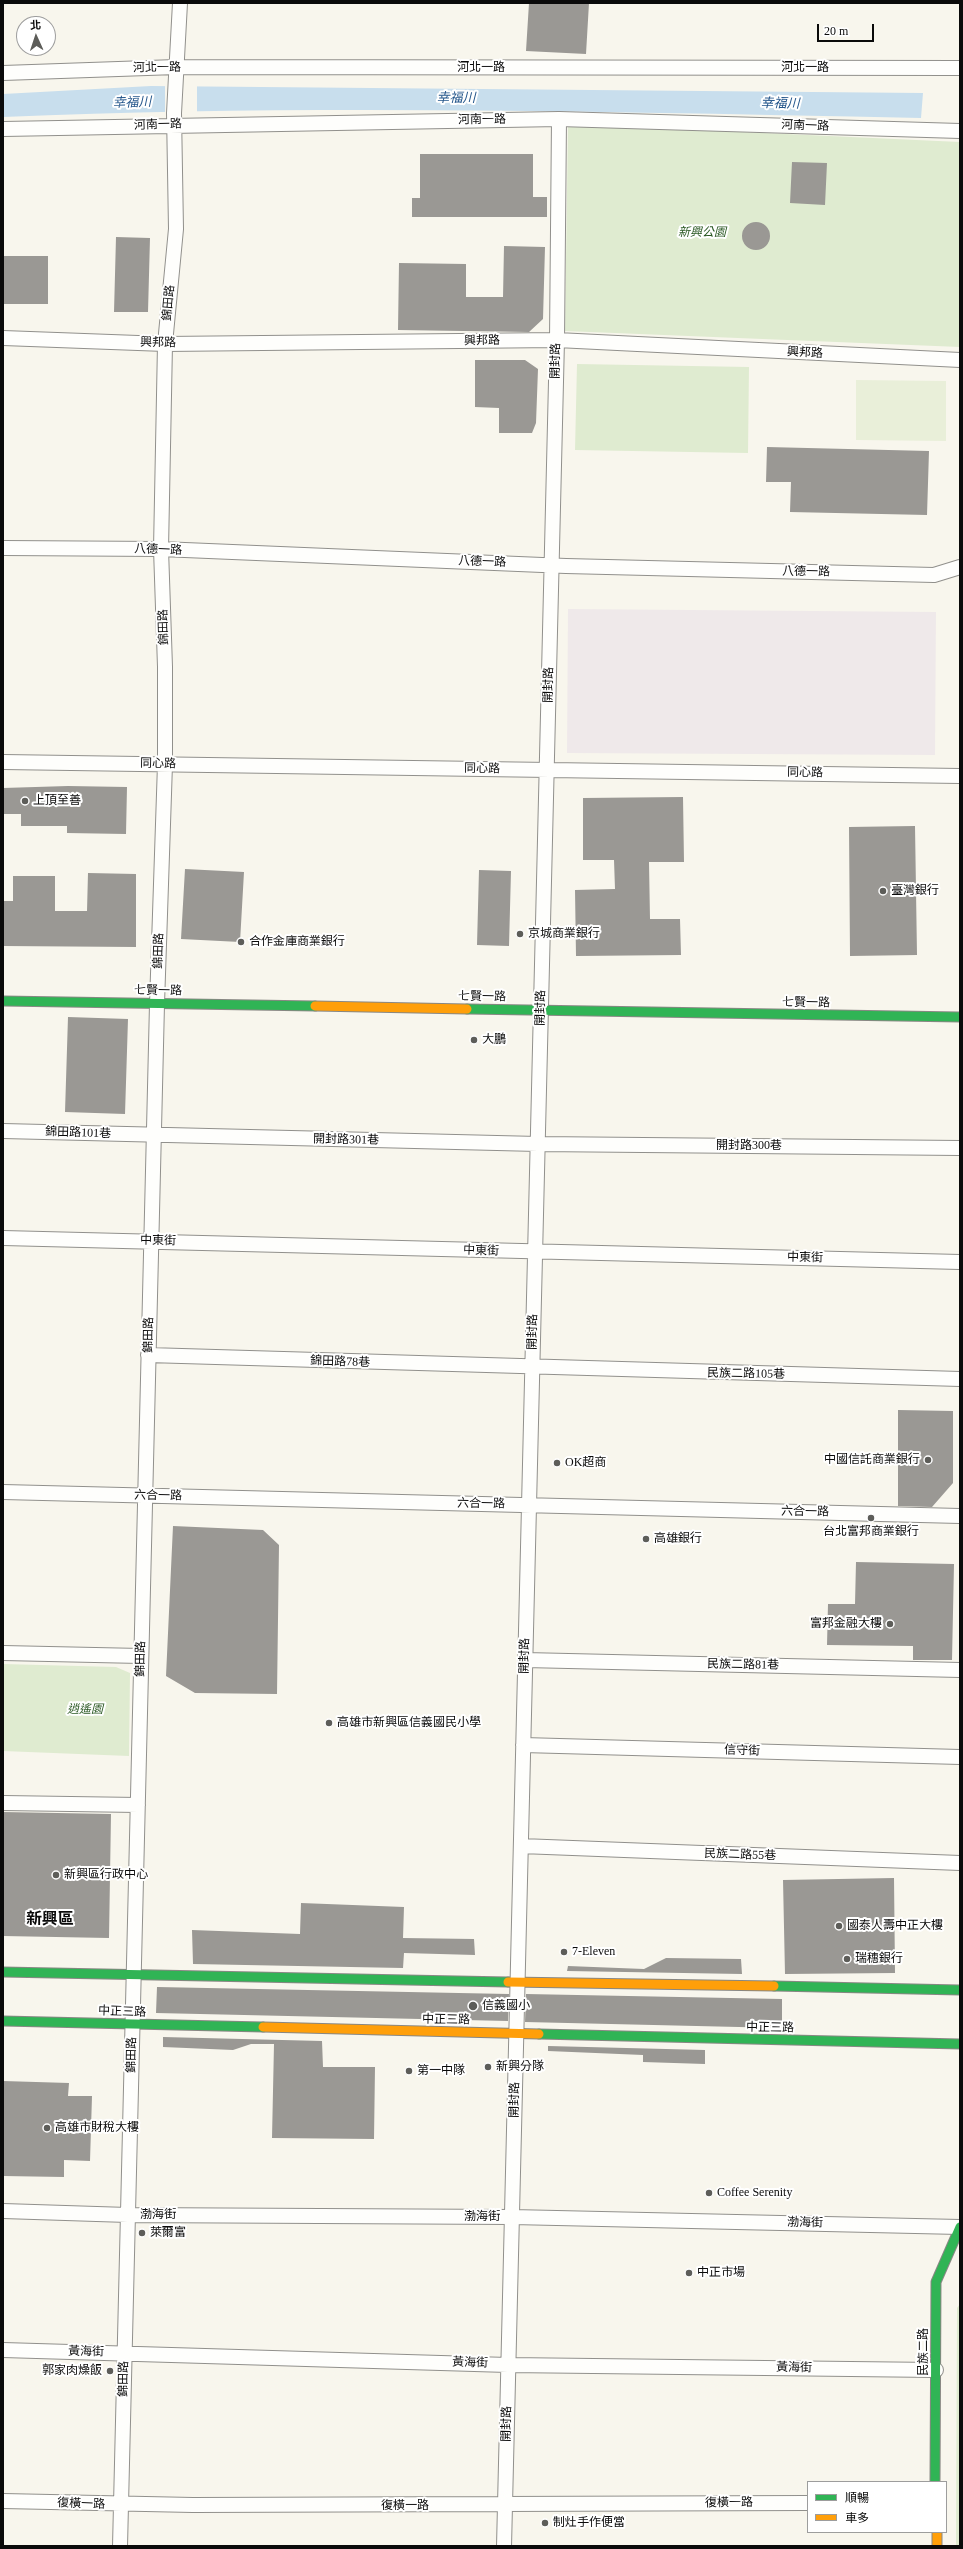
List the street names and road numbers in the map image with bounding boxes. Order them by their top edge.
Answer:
street label: 河北一路 [133,60,181,76]
street label: 河北一路 [457,61,505,75]
street label: 河北一路 [781,61,829,75]
street label: 河南一路 [458,112,506,128]
street label: 河南一路 [134,117,182,133]
street label: 河南一路 [781,118,829,134]
street label: 錦田路 [160,284,178,322]
street label: 興邦路 [464,333,500,349]
street label: 興邦路 [140,335,176,351]
street label: 開封路 [548,343,564,379]
street label: 興邦路 [787,345,823,361]
street label: 八德一路 [134,542,182,558]
street label: 八德一路 [458,554,506,570]
street label: 八德一路 [782,564,830,580]
street label: 錦田路 [156,609,172,645]
street label: 開封路 [541,667,557,703]
street label: 同心路 [140,756,176,772]
street label: 同心路 [464,761,500,777]
street label: 同心路 [787,765,823,781]
street label: 錦田路 [151,933,167,969]
street label: 七賢一路 [134,983,182,999]
street label: 七賢一路 [458,989,506,1005]
street label: 開封路 [533,990,549,1026]
street label: 七賢一路 [782,995,830,1011]
street label: 錦田路101巷 [45,1125,111,1141]
street label: 開封路301巷 [313,1132,379,1148]
street label: 開封路300巷 [716,1139,782,1153]
street label: 中東街 [140,1233,176,1249]
street label: 中東街 [463,1243,499,1259]
street label: 中東街 [787,1250,823,1266]
street label: 開封路 [525,1314,541,1350]
street label: 錦田路 [141,1317,157,1353]
street label: 錦田路78巷 [310,1354,370,1370]
street label: 民族二路105巷 [707,1366,785,1382]
street label: 六合一路 [134,1488,182,1504]
street label: 六合一路 [457,1496,505,1512]
street label: 六合一路 [781,1504,829,1520]
street label: 開封路 [517,1638,533,1674]
street label: 錦田路 [133,1641,149,1677]
street label: 民族二路81巷 [707,1657,779,1673]
street label: 信守街 [724,1743,760,1759]
street label: 民族二路55巷 [704,1847,776,1863]
street label: 中正三路 [98,2004,146,2020]
street label: 中正三路 [422,2012,470,2028]
street label: 中正三路 [746,2020,794,2036]
street label: 錦田路 [124,2037,140,2073]
street label: 開封路 [507,2082,523,2118]
street label: 渤海街 [140,2208,176,2222]
street label: 渤海街 [464,2210,500,2224]
street label: 渤海街 [787,2215,823,2231]
street label: 民族二路 [917,2328,931,2376]
street label: 黃海街 [68,2344,104,2360]
street label: 黃海街 [452,2355,488,2371]
street label: 黃海街 [776,2360,812,2376]
street label: 錦田路 [116,2361,132,2397]
street label: 開封路 [499,2406,515,2442]
street label: 復橫一路 [705,2495,753,2511]
street label: 復橫一路 [57,2496,105,2512]
street label: 復橫一路 [381,2499,429,2513]

